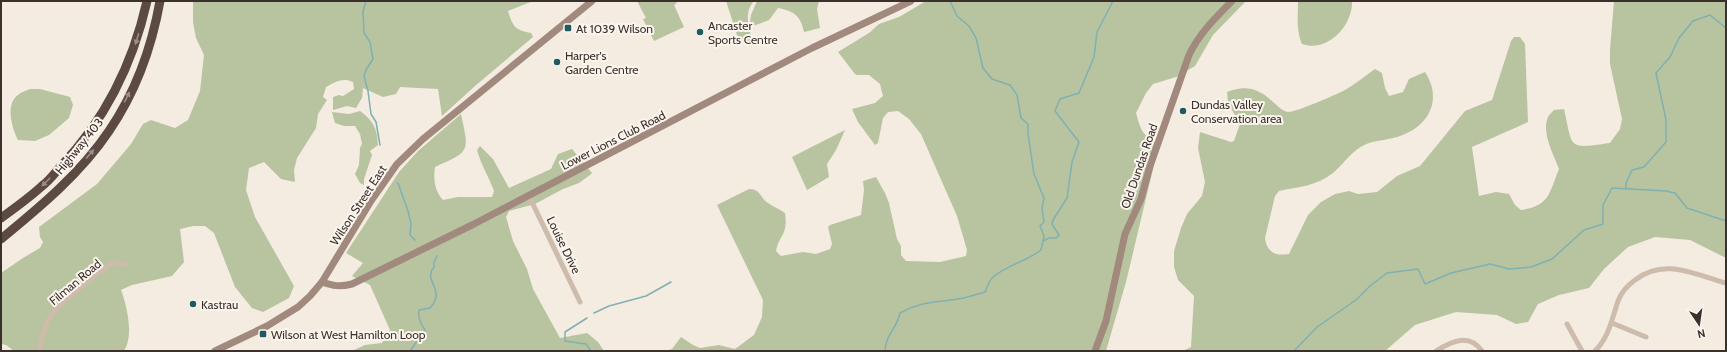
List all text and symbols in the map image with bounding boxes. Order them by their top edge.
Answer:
place label: Ancaster Sports Centre [708,18,778,47]
place label: At 1039 Wilson [576,21,653,36]
marker: At 1039 Wilson [563,23,573,33]
marker: Ancaster Sports Centre [695,27,705,37]
one-way arrow [134,33,140,45]
place label: Harper's Garden Centre [565,48,638,77]
marker: Harper's Garden Centre [552,57,562,67]
one-way arrow [124,91,130,103]
place label: Dundas Valley Conservation area [1191,97,1282,126]
marker: Dundas Valley Conservation area [1178,106,1188,116]
street label: Lower Lions Club Road [558,107,668,173]
street label: Highway 403 [52,115,106,177]
street label: Old Dundas Road [1117,121,1161,211]
one-way arrow [86,149,95,160]
street label: Wilson Street East [326,162,390,248]
one-way arrow [41,177,51,187]
street label: Louise Drive [544,214,584,276]
street label: Filman Road [46,256,104,308]
place label: Kastrau [201,297,238,312]
marker: Kastrau [188,299,198,309]
north arrow [1679,304,1719,344]
text: N [1696,326,1707,341]
place label: Wilson at West Hamilton Loop [271,327,426,342]
marker: Wilson at West Hamilton Loop [258,329,268,339]

